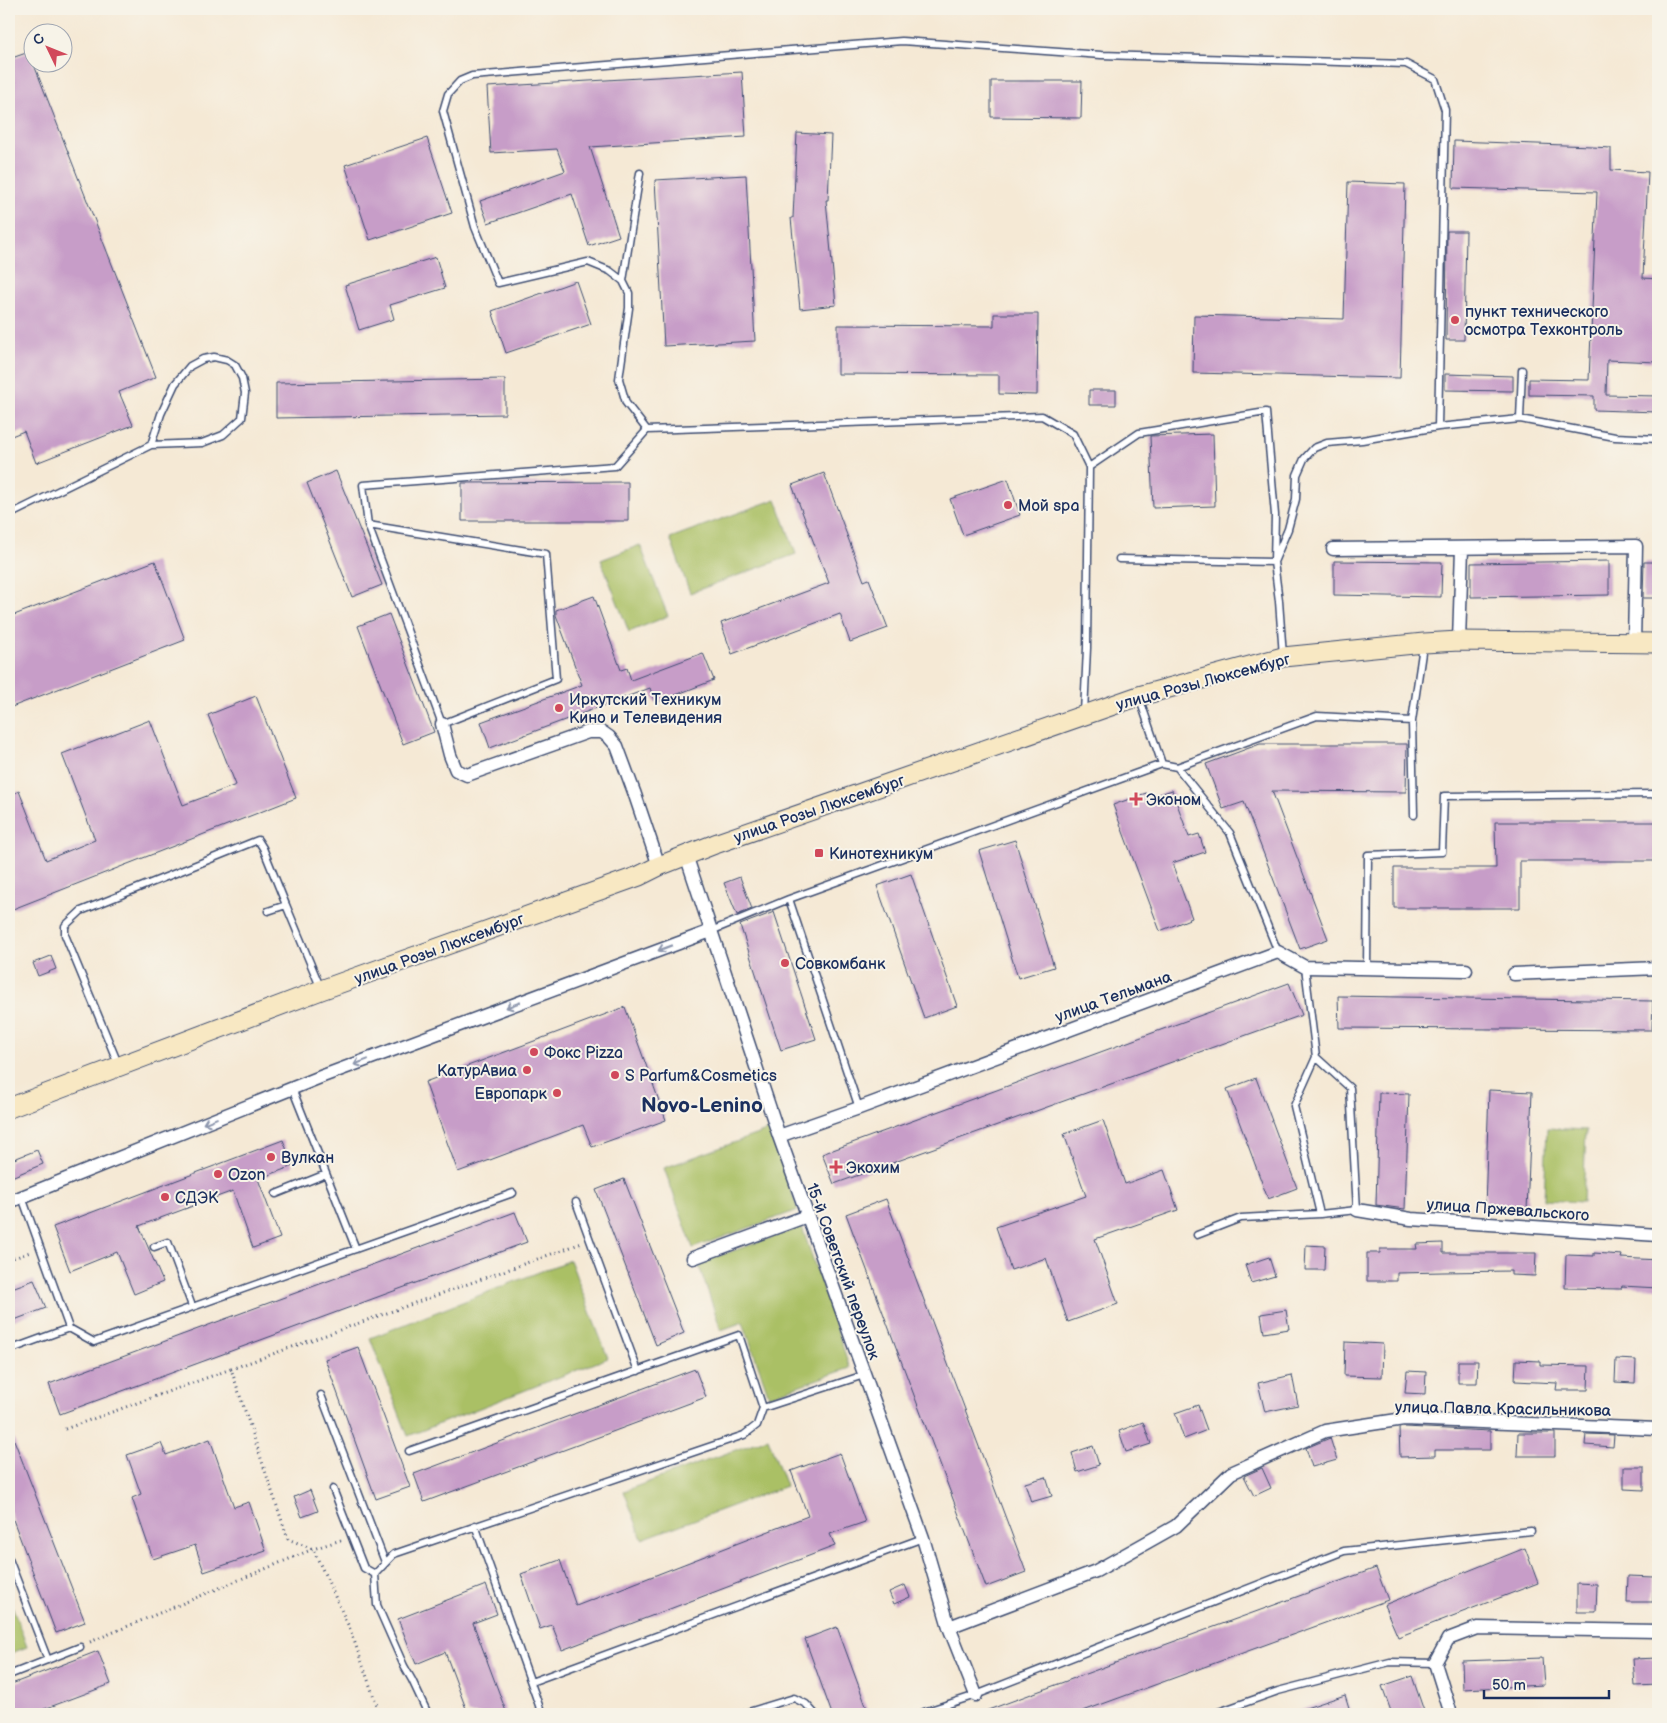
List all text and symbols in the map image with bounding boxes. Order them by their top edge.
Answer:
north arrow [22,22,72,72]
text: С [29,30,49,49]
place label: пункт технического осмотра Техконтроль [1465,303,1623,340]
marker: пункт технического осмотра Техконтроль [1449,314,1461,326]
place label: Мой spa [1018,497,1079,516]
marker: Мой spa [1002,499,1014,511]
street label: улица Розы Люксембург [1114,650,1293,715]
place label: Иркутский Техникум Кино и Телевидения [569,691,722,728]
marker: Иркутский Техникум Кино и Телевидения [553,702,565,714]
street label: улица Розы Люксембург [732,771,907,848]
place label: Эконом [1146,791,1201,810]
marker: Эконом [1130,793,1142,805]
place label: Кинотехникум [829,845,933,864]
marker: Кинотехникум [813,847,825,859]
street label: улица Розы Люксембург [352,910,527,989]
one-way arrow [658,944,674,953]
place label: Совкомбанк [795,955,886,974]
marker: Совкомбанк [779,957,791,969]
street label: улица Тельмана [1053,967,1175,1027]
one-way arrow [506,1001,521,1010]
place label: Фокс Pizza [544,1044,623,1063]
marker: Фокс Pizza [528,1046,540,1058]
one-way arrow [354,1058,369,1067]
place label: КатурАвиа [437,1062,518,1081]
marker: КатурАвиа [521,1064,533,1076]
place label: S Parfum&Cosmetics [625,1067,777,1086]
marker: S Parfum&Cosmetics [609,1069,621,1081]
place label: Европарк [475,1085,547,1104]
marker: Европарк [551,1087,563,1099]
district label: Novo-Lenino [641,1093,763,1118]
one-way arrow [203,1117,218,1126]
place label: Вулкан [281,1149,334,1168]
marker: Вулкан [265,1151,277,1163]
place label: Экохим [846,1159,900,1178]
marker: Экохим [830,1161,842,1173]
place label: Ozon [228,1166,266,1185]
marker: Ozon [212,1168,224,1180]
street label: 15-й Советский переулок [802,1181,884,1363]
place label: СДЭК [175,1189,219,1208]
marker: СДЭК [159,1191,171,1203]
street label: улица Пржевальского [1426,1195,1590,1226]
street label: улица Павла Красильникова [1395,1398,1612,1421]
scale bar [1484,1668,1610,1700]
text: 50 m [1492,1676,1526,1695]

